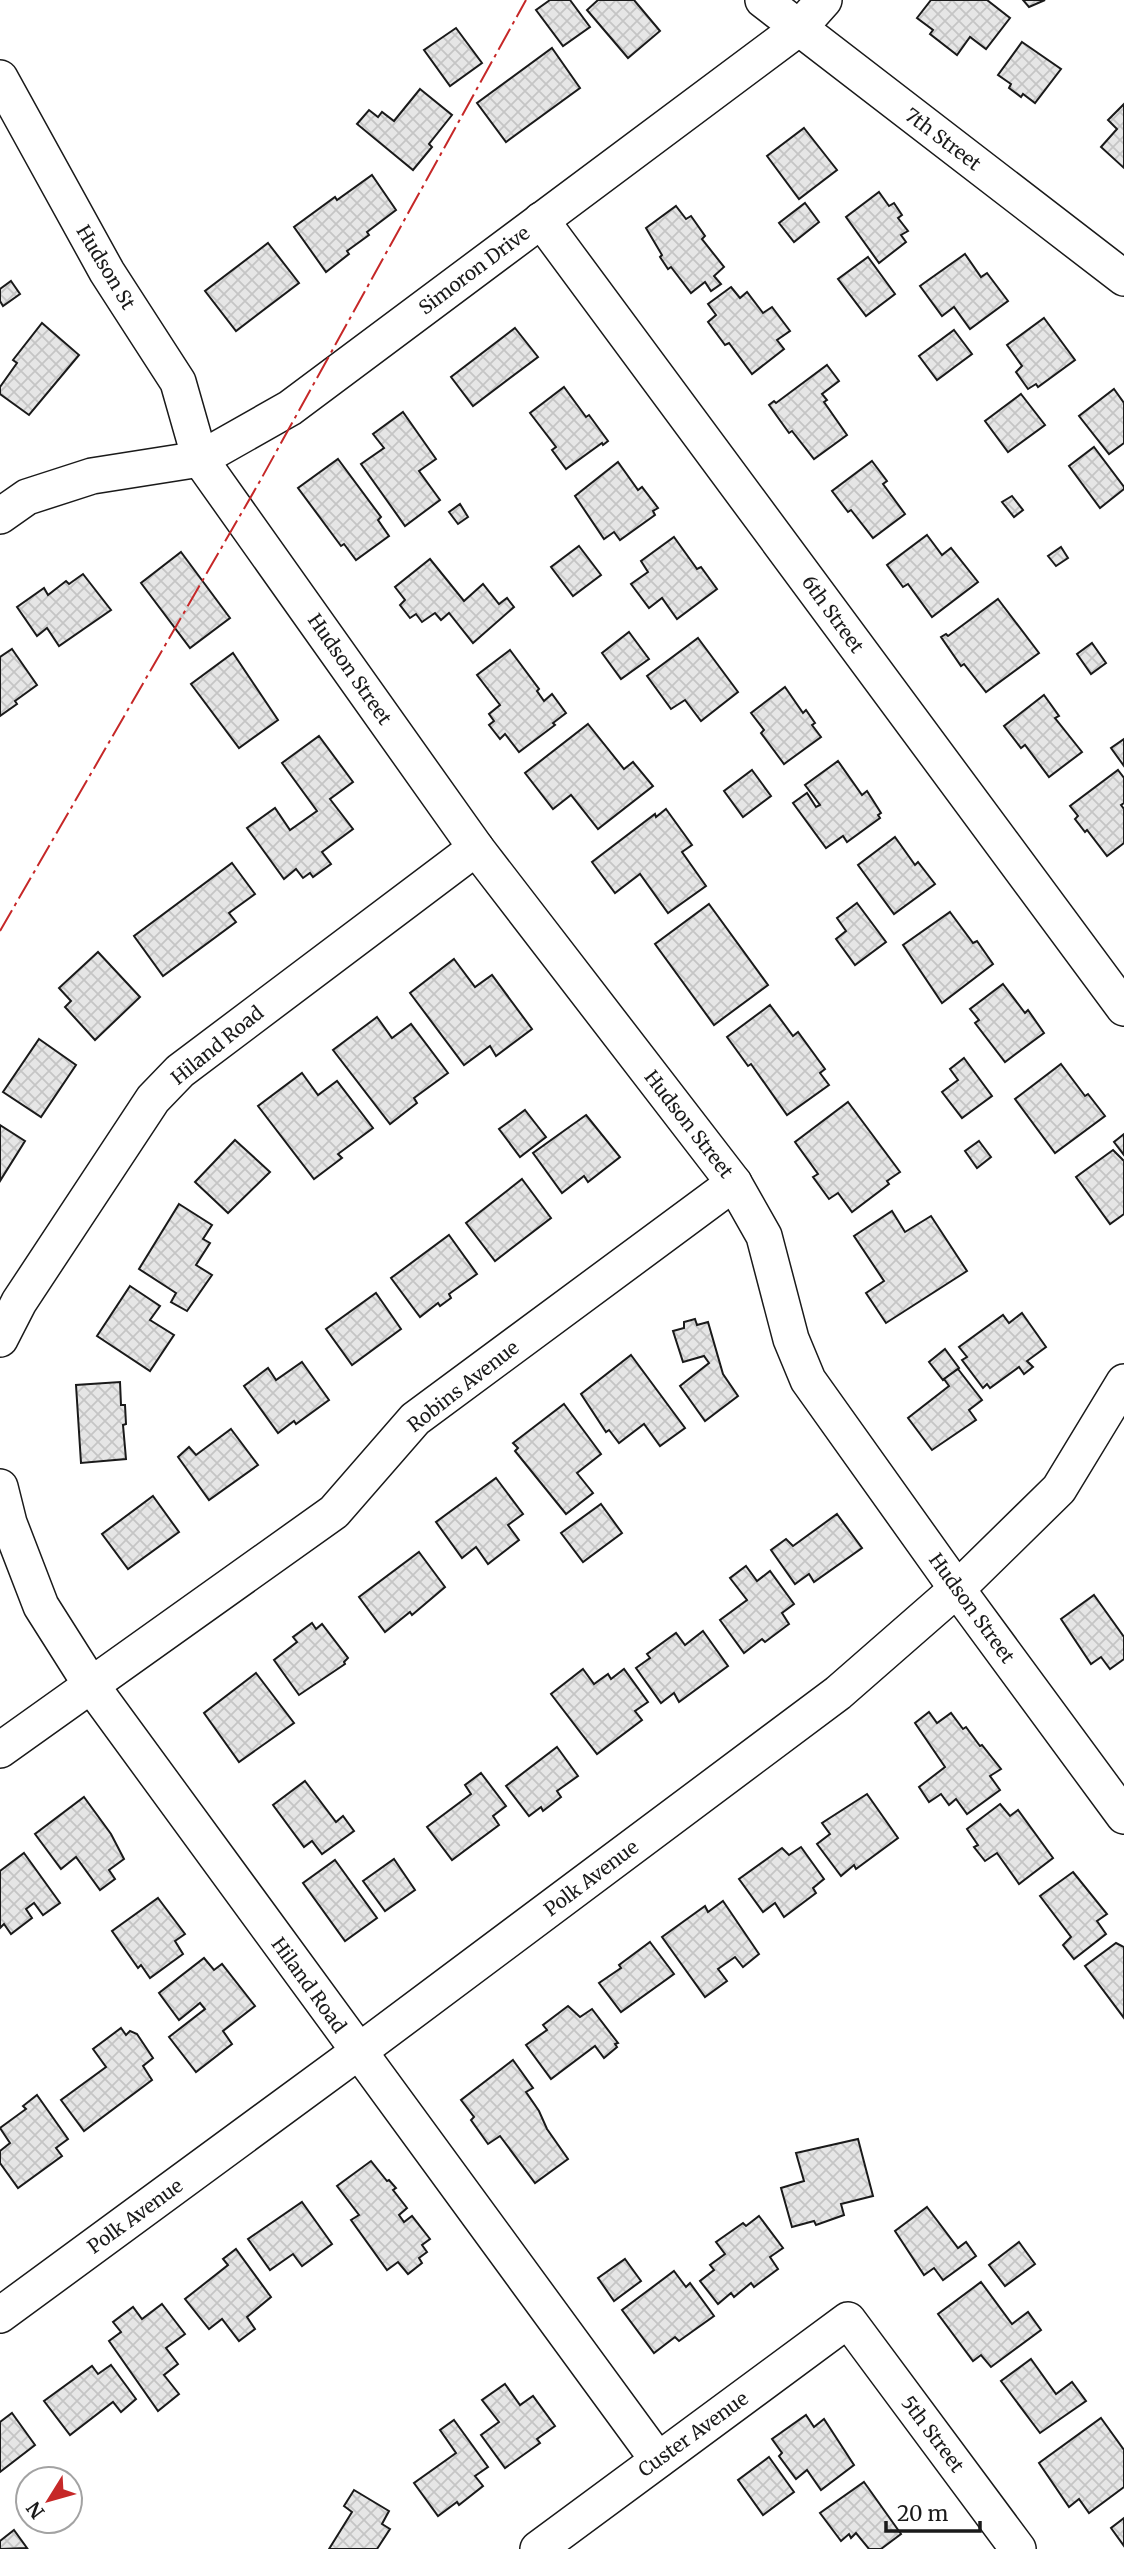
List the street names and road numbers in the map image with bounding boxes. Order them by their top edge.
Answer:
street label: 7th Street [900,103,986,176]
street label: Hudson St [71,220,141,314]
street label: Simoron Drive [414,220,534,319]
street label: 6th Street [797,571,870,658]
street label: Hudson Street [303,609,397,730]
street label: Hiland Road [166,1000,268,1090]
street label: Hudson Street [640,1065,739,1183]
street label: Robins Avenue [403,1335,524,1437]
street label: Hudson Street [924,1548,1020,1668]
street label: Polk Avenue [539,1835,643,1921]
street label: Hiland Road [266,1933,352,2037]
street label: Polk Avenue [83,2173,187,2259]
street label: Custer Avenue [633,2386,753,2482]
street label: 5th Street [897,2391,970,2477]

